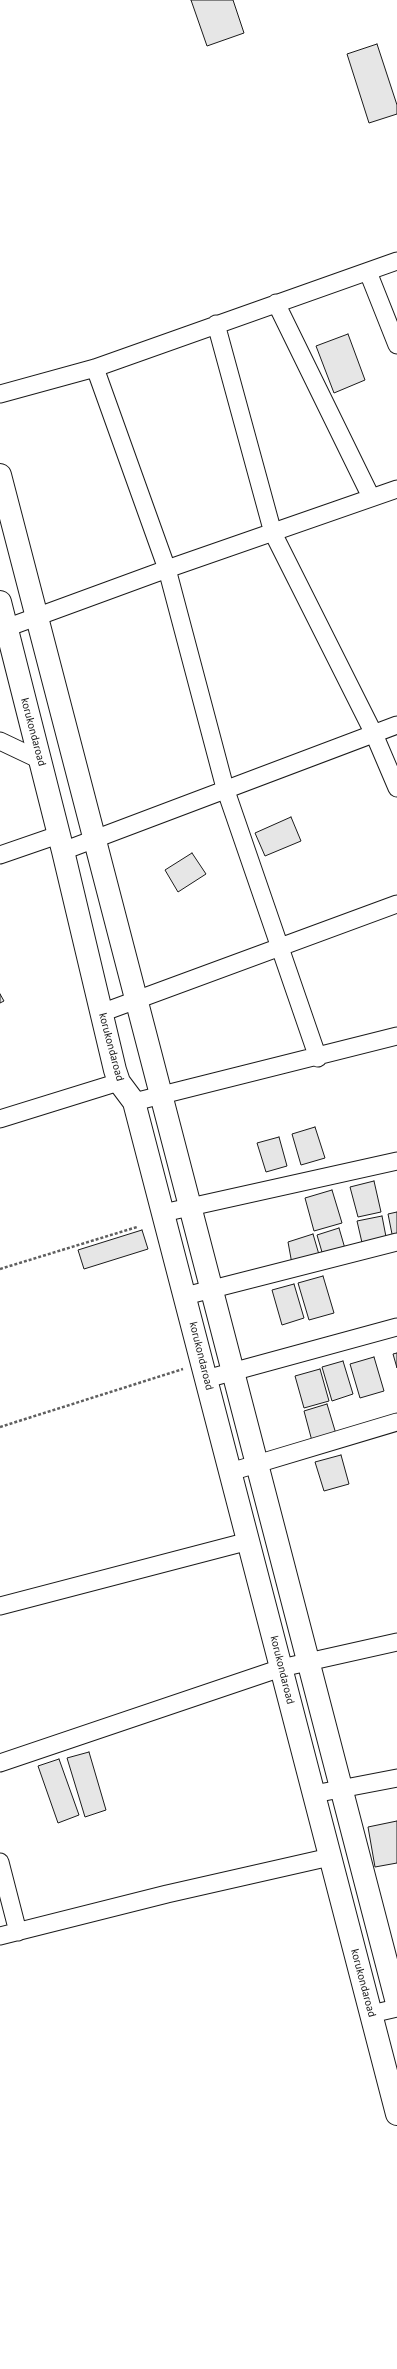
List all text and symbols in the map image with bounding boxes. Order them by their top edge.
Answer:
street label: korukondaroad [18,696,48,768]
street label: korukondaroad [96,1011,126,1083]
street label: korukondaroad [186,1320,216,1392]
street label: korukondaroad [267,1634,297,1706]
street label: korukondaroad [348,1947,378,2019]

